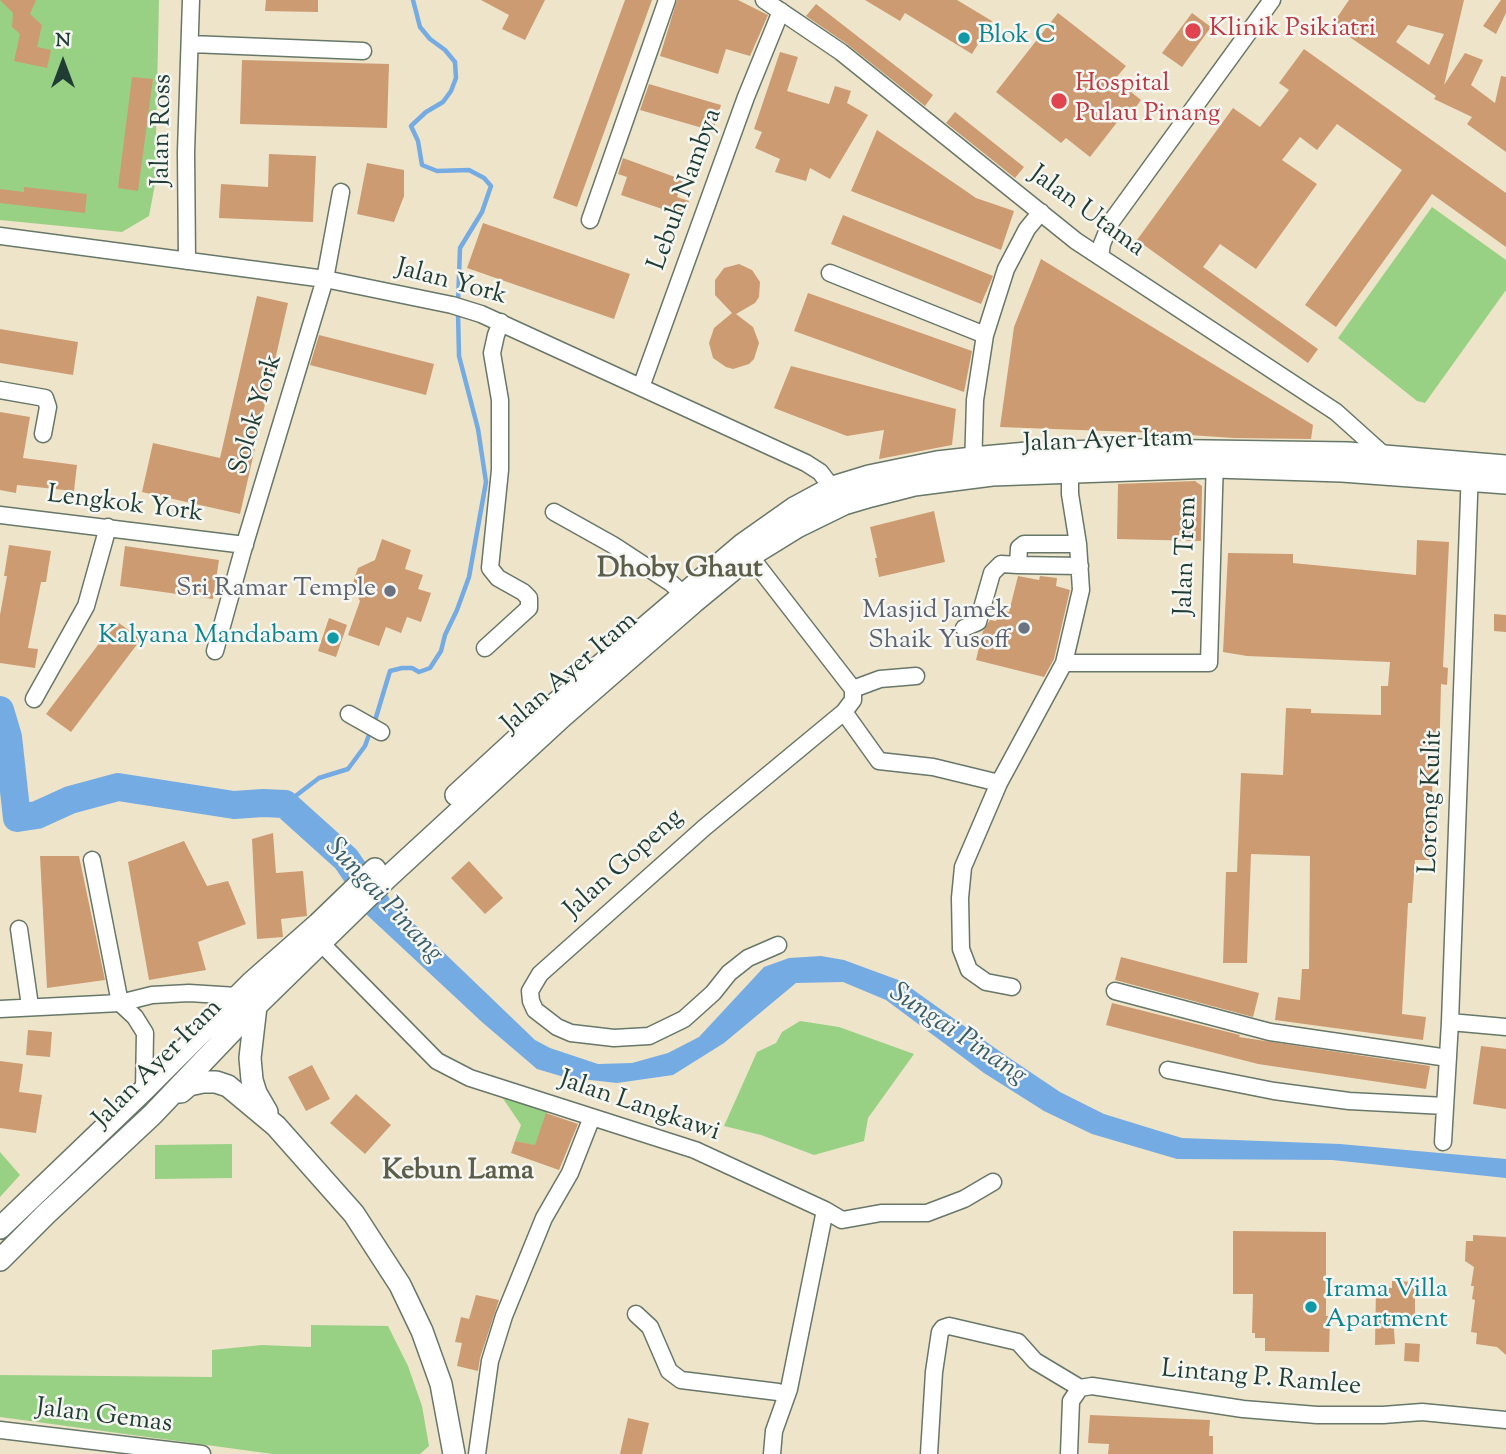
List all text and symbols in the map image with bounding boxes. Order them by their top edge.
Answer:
place label: Klinik Psikiatri [1209,15,1376,47]
marker: Klinik Psikiatri [1183,21,1203,41]
place label: Blok C [978,22,1056,54]
north arrow [28,28,98,98]
text: N [55,28,71,55]
marker: Blok C [956,30,972,46]
place label: Hospital Pulau Pinang [1075,70,1220,132]
street label: Jalan Ross [147,74,181,186]
marker: Hospital Pulau Pinang [1049,91,1069,111]
street label: Lebuh Nambya [643,105,731,275]
street label: Jalan Utama [1022,161,1150,265]
street label: Jalan York [392,254,510,314]
street label: Solok York [225,351,291,479]
street label: Jalan Ayer Itam [1022,424,1194,462]
street label: Lengkok York [45,481,205,531]
street label: Jalan Trem [1170,496,1206,616]
district label: Dhoby Ghaut [597,554,763,588]
place label: Sri Ramar Temple [176,575,376,607]
marker: Sri Ramar Temple [382,583,398,599]
place label: Masjid Jamek Shaik Yusoff [862,597,1010,658]
street label: Jalan Ayer Itam [497,606,645,742]
marker: Masjid Jamek Shaik Yusoff [1016,620,1032,636]
place label: Kalyana Mandabam [98,622,319,654]
marker: Kalyana Mandabam [325,630,341,646]
street label: Lorong Kulit [1415,730,1451,874]
street label: Jalan Gopeng [559,803,691,927]
water label: Sungai Pinang [316,832,450,972]
water label: Sungai Pinang [882,978,1032,1094]
street label: Jalan Ayer Itam [88,994,230,1136]
street label: Jalan Langkawi [555,1066,723,1150]
district label: Kebun Lama [382,1156,534,1190]
place label: Irama Villa Apartment [1325,1276,1448,1338]
marker: Irama Villa Apartment [1303,1299,1319,1315]
street label: Lintang P. Ramlee [1160,1356,1362,1404]
street label: Jalan Gemas [34,1394,174,1442]

